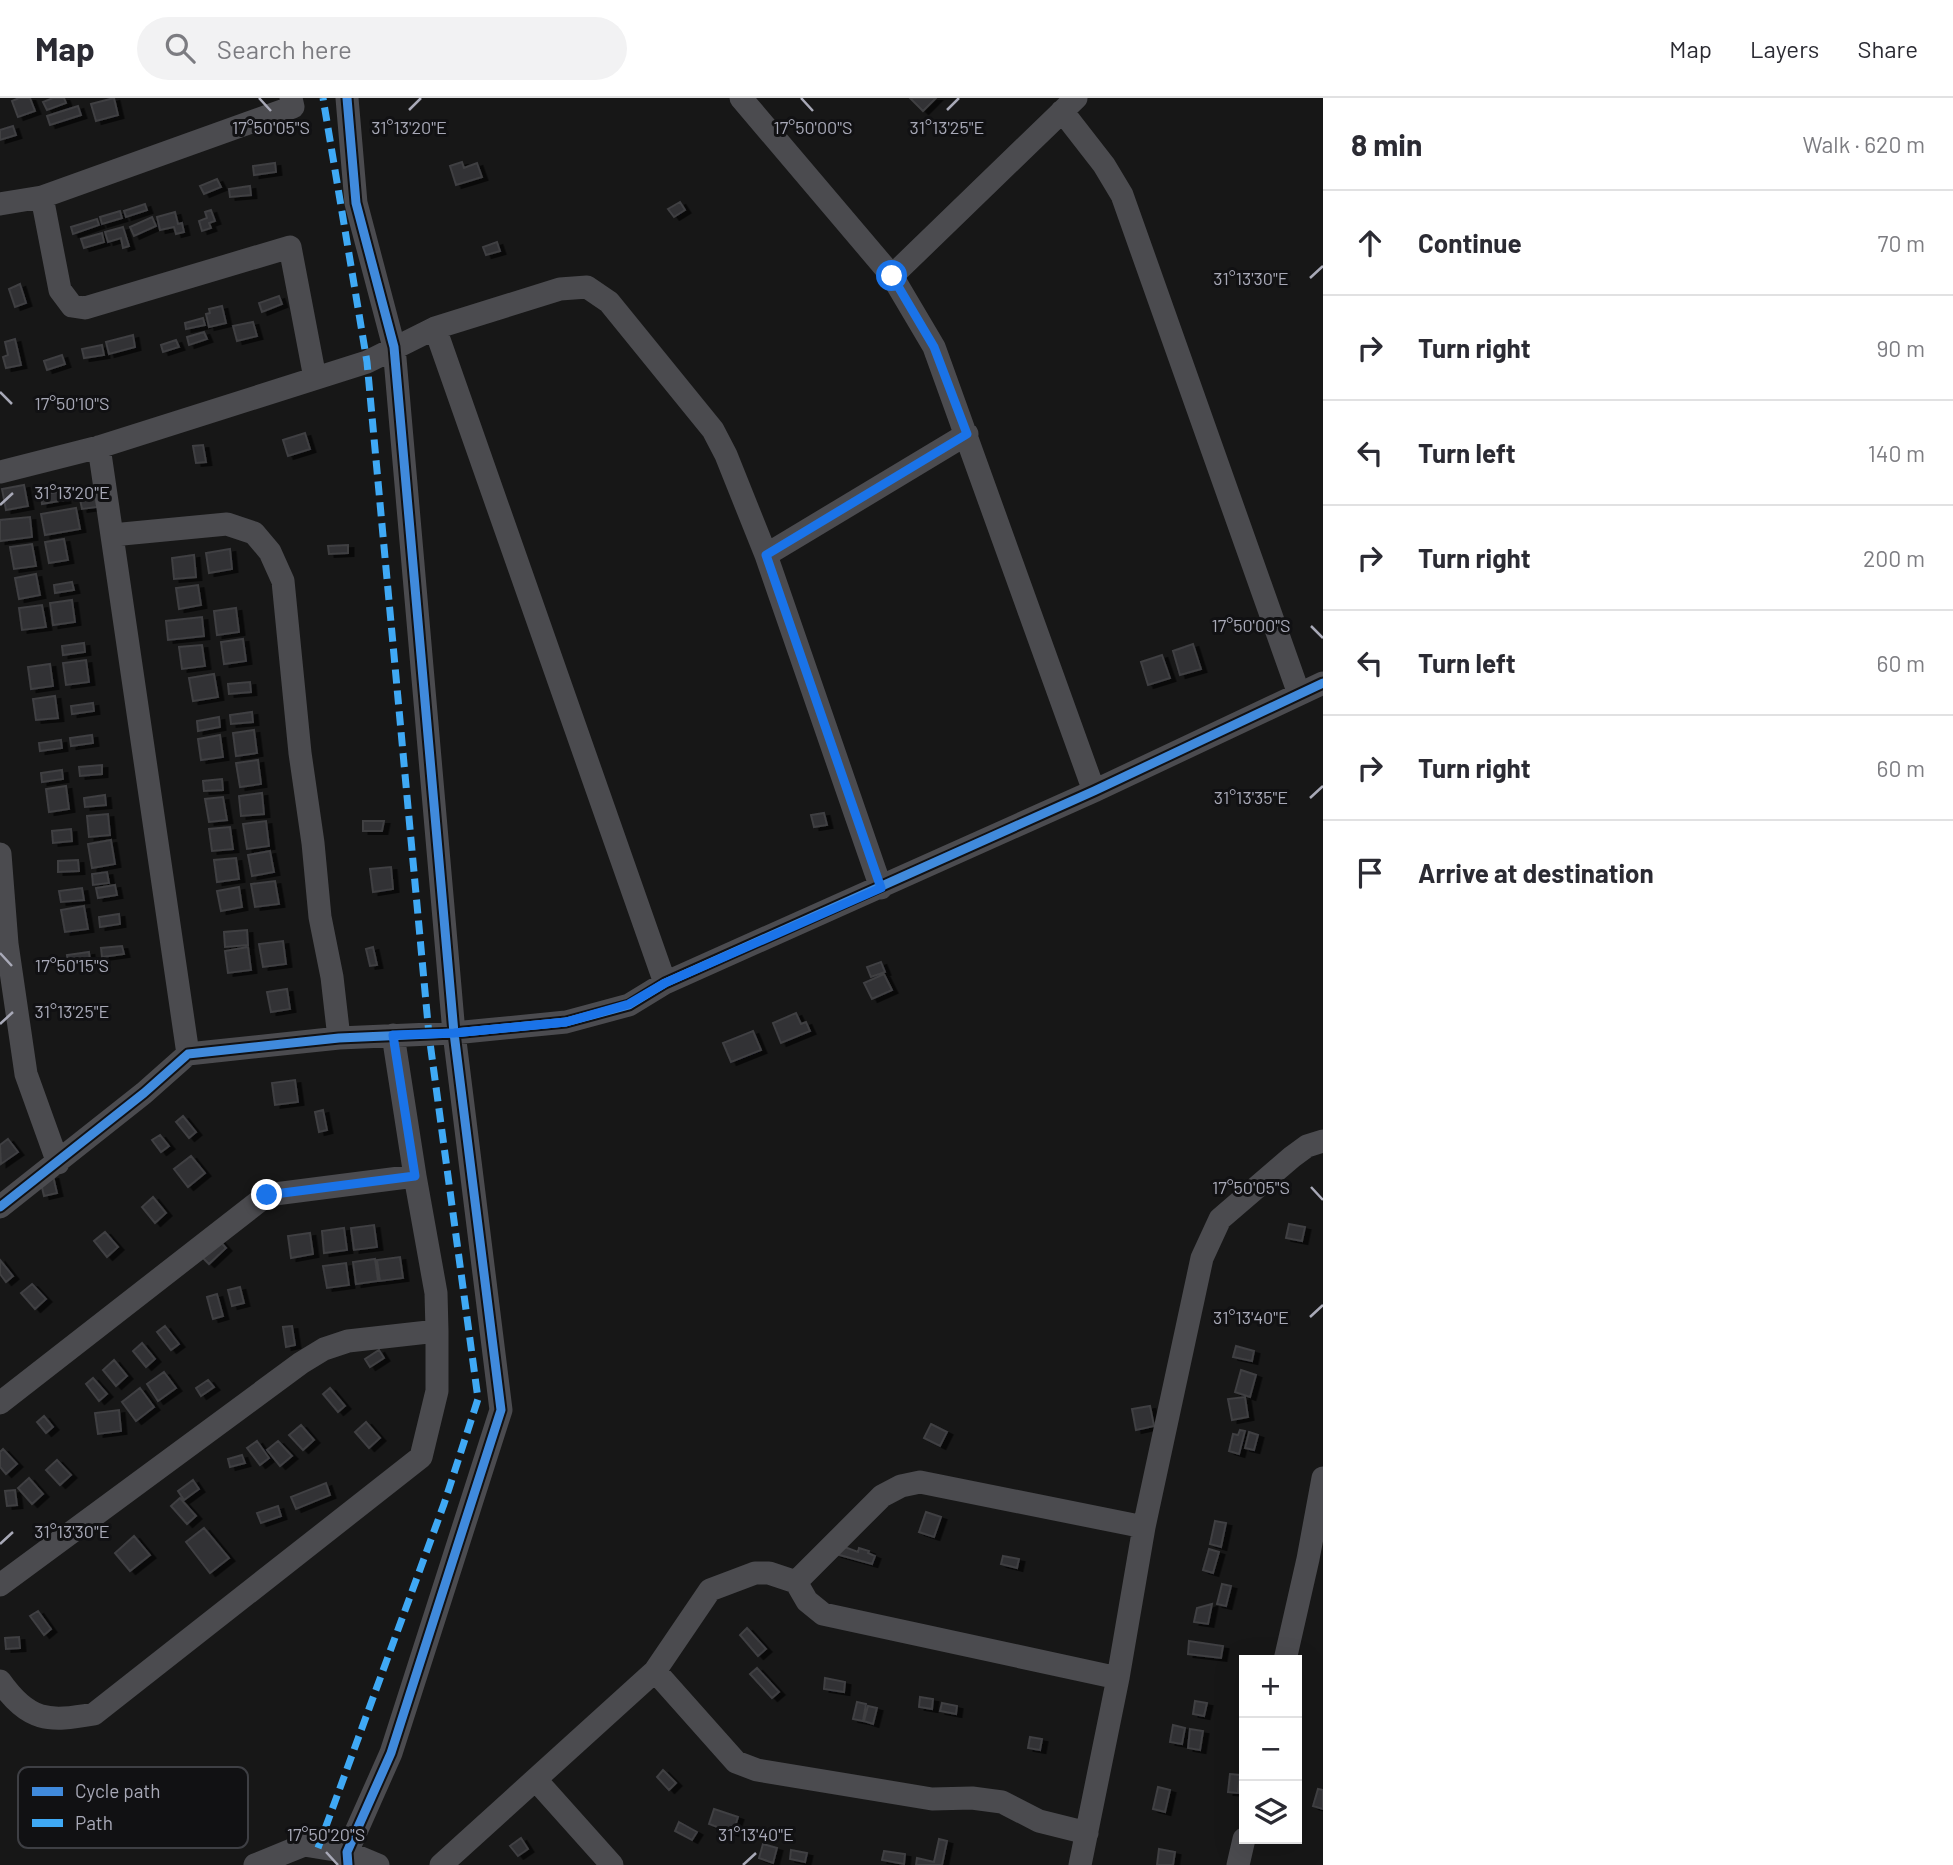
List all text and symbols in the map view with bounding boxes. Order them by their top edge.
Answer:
search box [137,17,627,80]
text: Map [35,28,95,68]
icon: search [161,29,199,67]
text: Search here [217,33,352,64]
text: Map [1669,34,1712,63]
text: Layers [1750,34,1819,63]
text: Share [1857,34,1918,63]
text: 17°50'05"S [232,116,310,138]
text: 31°13'20"E [371,116,447,138]
text: 17°50'00"S [773,116,853,138]
text: 31°13'25"E [910,116,984,138]
text: 8 min [1351,126,1422,162]
text: Walk · 620 m [1803,130,1925,158]
icon: ahead [1351,224,1389,262]
text: Continue [1418,227,1522,258]
text: 70 m [1878,229,1925,257]
route start [876,260,907,291]
text: 31°13'30"E [1213,267,1289,289]
icon: right [1351,329,1389,367]
text: Turn right [1418,332,1531,363]
text: 90 m [1876,334,1925,362]
text: 17°50'10"S [34,392,110,414]
icon: left [1351,434,1389,472]
text: Turn left [1418,437,1516,468]
text: 140 m [1868,439,1925,467]
text: 31°13'20"E [34,481,110,503]
icon: right [1351,539,1389,577]
text: Turn right [1418,542,1531,573]
text: 200 m [1863,544,1925,572]
text: 17°50'00"S [1211,614,1291,636]
icon: left [1351,644,1389,682]
text: Turn left [1418,647,1516,678]
text: 60 m [1877,649,1925,677]
icon: right [1351,749,1389,787]
text: Turn right [1418,752,1531,783]
text: 60 m [1877,754,1925,782]
text: 31°13'35"E [1214,786,1288,808]
icon: arrive [1351,854,1389,892]
text: Arrive at destination [1418,857,1654,888]
text: 17°50'15"S [35,954,109,976]
text: 31°13'25"E [35,1000,109,1022]
text: 17°50'05"S [1212,1176,1290,1198]
route end [251,1179,282,1210]
text: 31°13'40"E [1213,1306,1289,1328]
text: 31°13'30"E [34,1520,110,1542]
map controls [1239,1655,1302,1844]
button: + [1239,1655,1302,1718]
button: − [1239,1718,1302,1781]
legend [18,1767,248,1848]
text: Cycle path [75,1779,160,1802]
button: layers [1239,1781,1302,1844]
text: Path [75,1811,113,1834]
text: 17°50'20"S [287,1823,365,1845]
text: 31°13'40"E [718,1823,794,1845]

